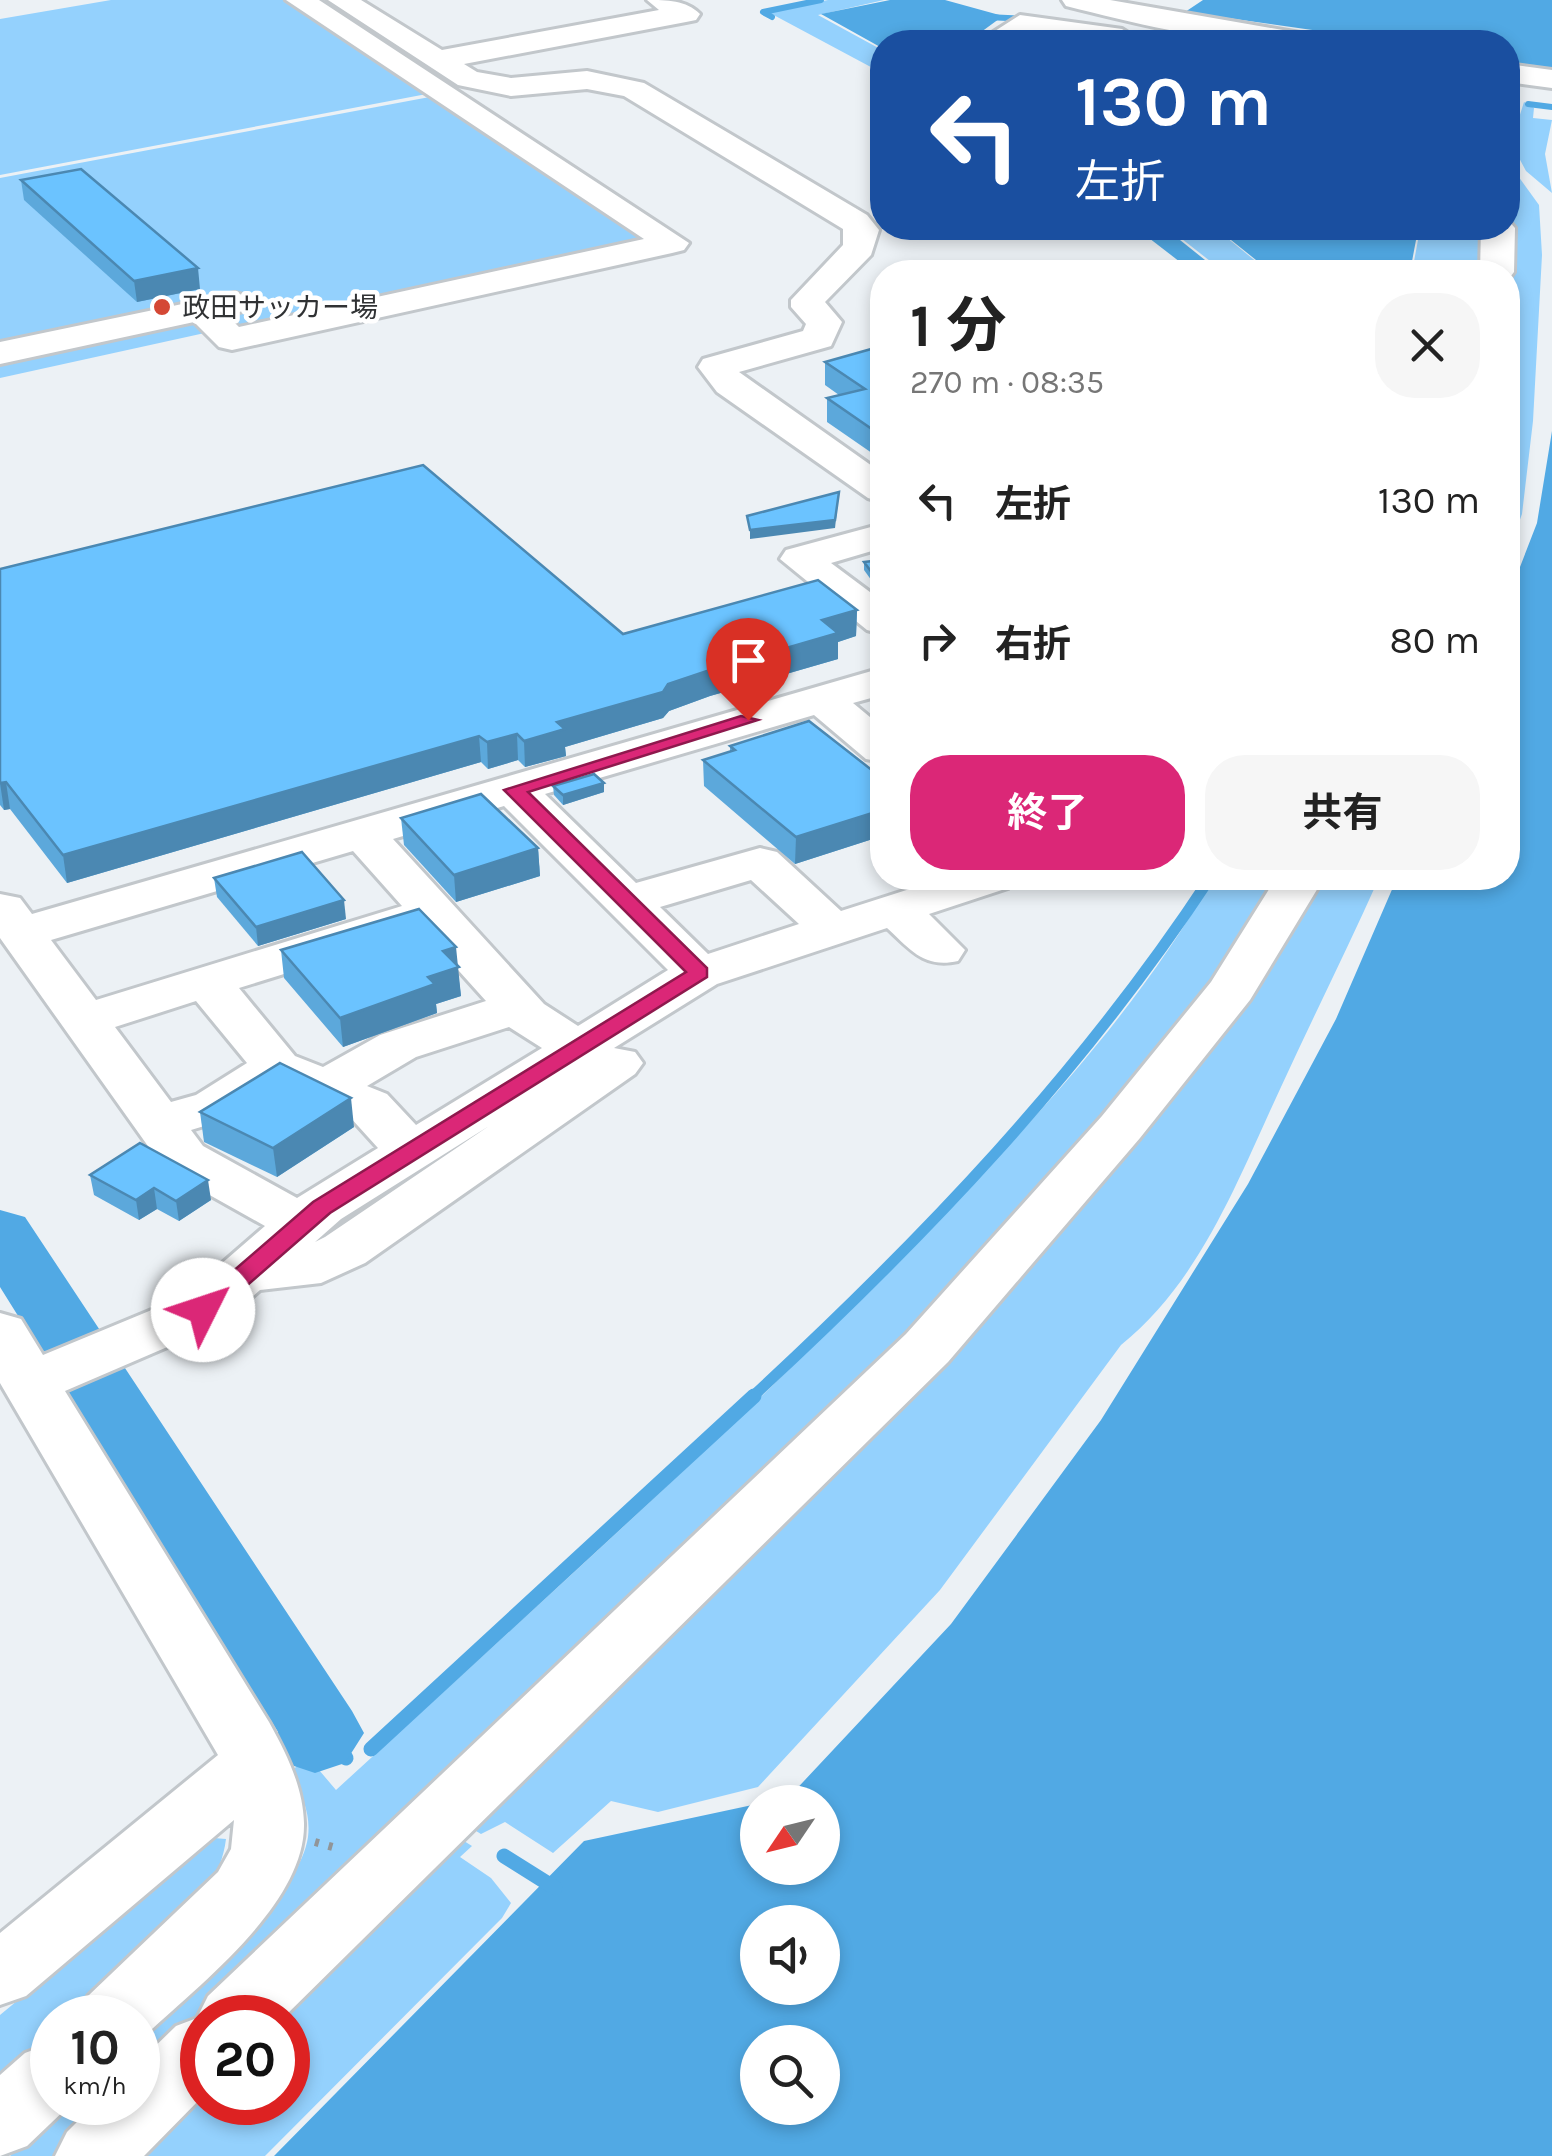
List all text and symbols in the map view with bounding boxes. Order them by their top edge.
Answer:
text: 130 m [1075,61,1272,143]
icon: left [910,70,1040,200]
text: 左折 [1075,156,1165,208]
place label: 政田サッカー場 [182,291,378,324]
text: 1 分 [910,291,1007,361]
button: close [1375,293,1480,398]
marker: 政田サッカー場 [151,296,173,318]
text: 270 m · 08:35 [910,364,1104,401]
icon: left [910,473,965,528]
text: 130 m [1378,478,1480,523]
text: 左折 [995,482,1071,527]
icon: right [910,613,965,668]
pin [706,618,791,721]
text: 80 m [1390,618,1480,663]
text: 右折 [995,622,1071,667]
icon: arrive [721,633,776,688]
button: 終了 [910,755,1185,870]
button: 共有 [1205,755,1480,870]
position arrow [151,1258,255,1362]
north arrow [740,1785,840,1885]
map controls [740,1785,840,2125]
button: sound [740,1905,840,2005]
speed limit sign: 20 [180,1995,310,2125]
text: 10 [70,2018,120,2077]
button: search [740,2025,840,2125]
text: km/h [63,2071,127,2100]

